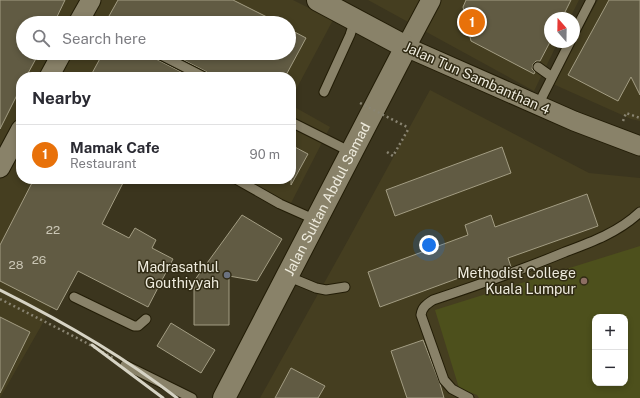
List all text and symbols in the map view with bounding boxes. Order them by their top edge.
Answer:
pin: 1 [459,7,485,37]
north arrow [544,12,580,48]
search box [16,16,296,60]
icon: search [30,27,52,49]
text: Search here [62,30,146,47]
street label: Jalan Tun Sambanthan 4 [401,39,553,118]
text: Nearby [32,88,91,108]
street label: Jalan Sultan Abdul Samad [281,120,373,278]
text: Mamak Cafe [70,139,160,156]
text: 1 [42,147,48,162]
text: 90 m [250,147,280,162]
text: Restaurant [70,156,136,171]
house number: 22 [46,223,60,237]
your location [419,235,439,255]
house number: 26 [32,253,46,267]
house number: 28 [9,258,24,272]
place label: Madrasathul Gouthiyyah [137,259,219,291]
place label: Methodist College Kuala Lumpur [457,265,576,297]
marker: Madrasathul Gouthiyyah [222,270,232,280]
marker: Methodist College Kuala Lumpur [579,276,589,286]
map controls [592,314,628,386]
button: + [592,314,628,350]
button: − [592,350,628,386]

